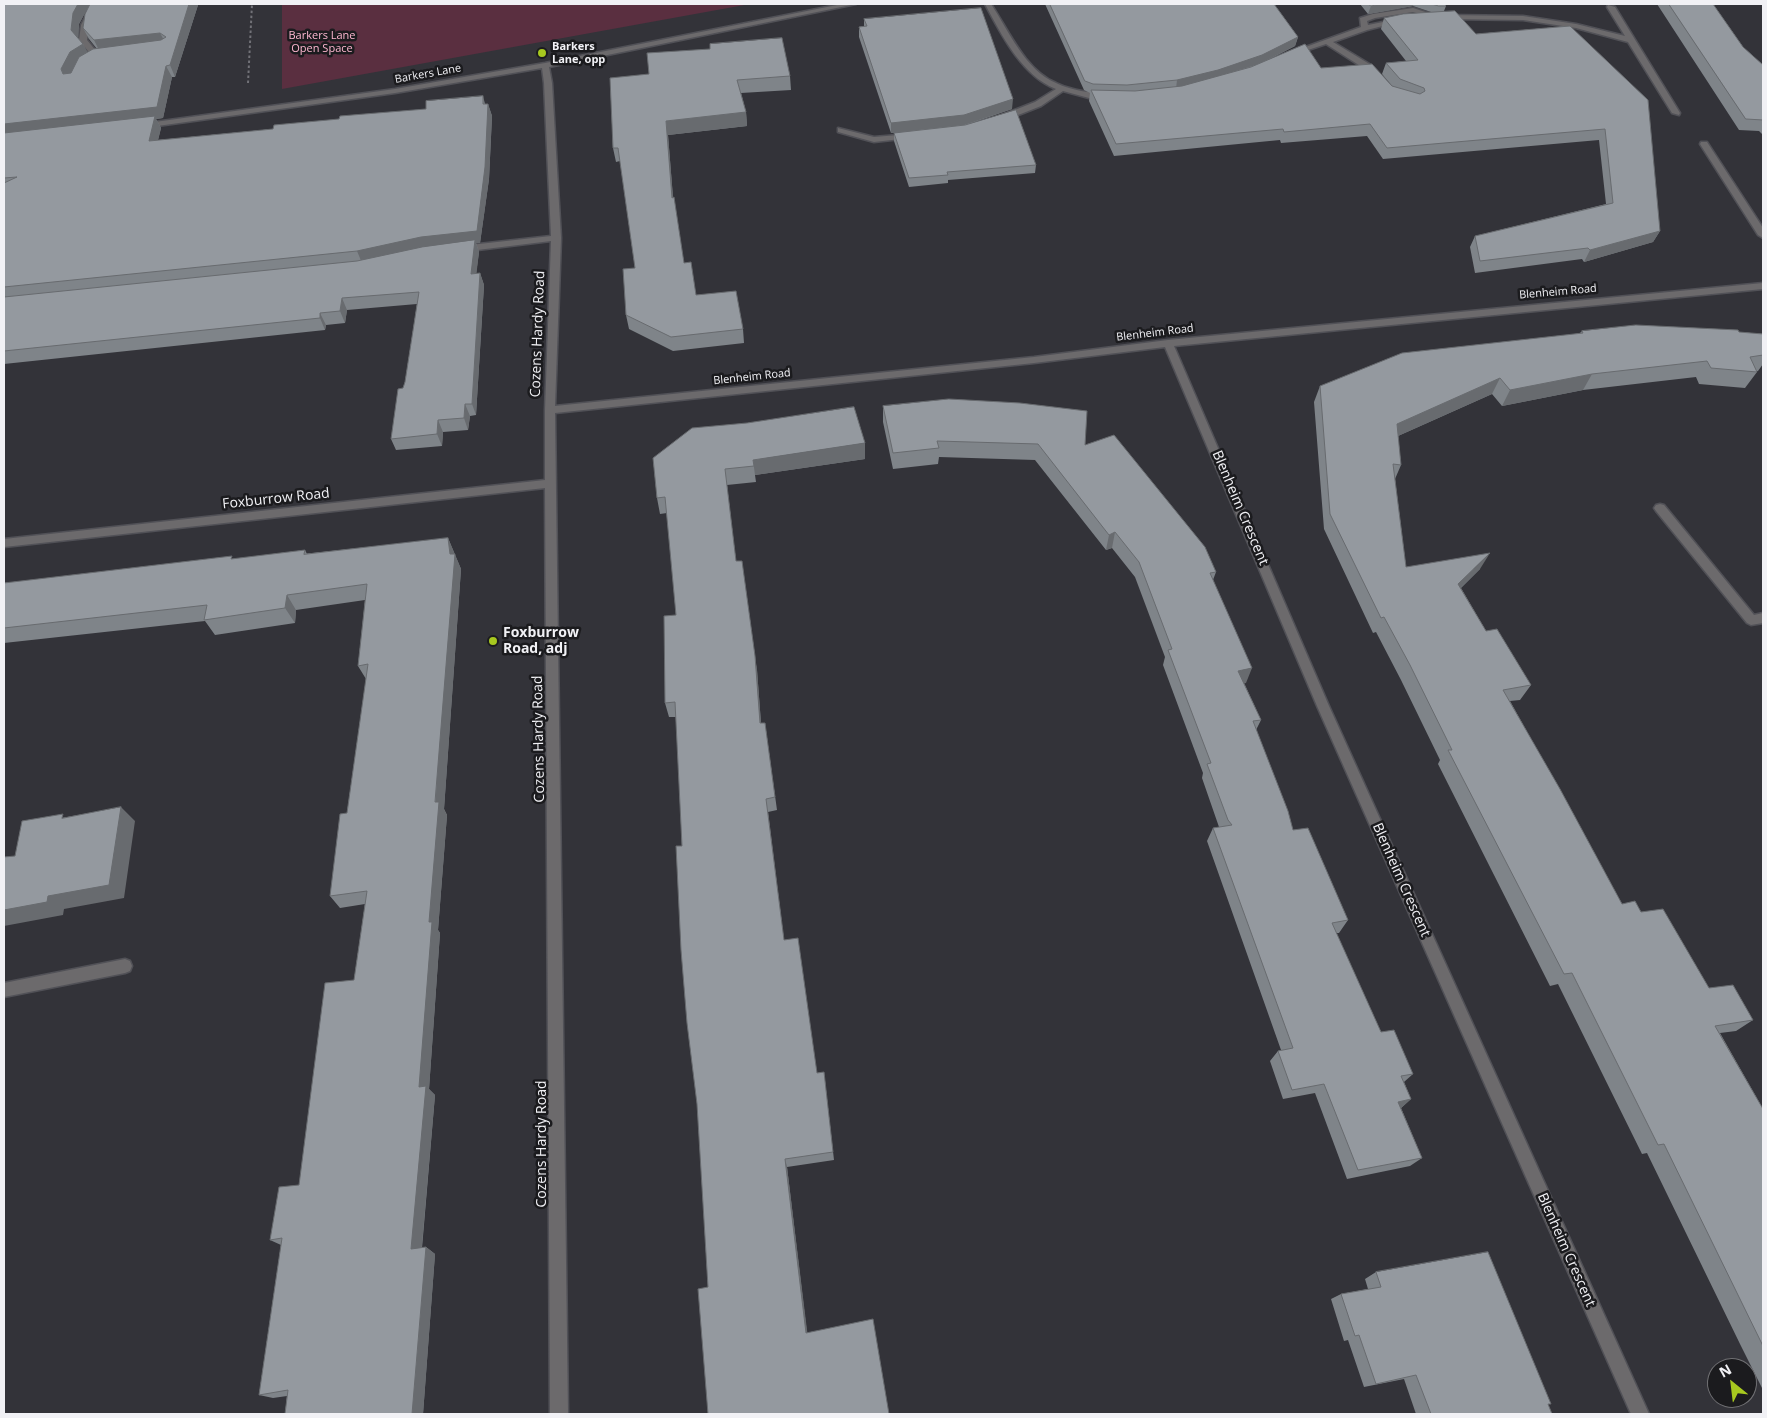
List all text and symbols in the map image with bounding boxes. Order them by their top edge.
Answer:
park label: Barkers Lane Open Space [288,29,356,55]
place label: Barkers Lane, opp [552,40,605,66]
marker: Barkers Lane, opp [536,47,548,59]
street label: Barkers Lane [394,62,462,86]
street label: Cozens Hardy Road [527,270,549,398]
street label: Blenheim Road [1519,282,1597,302]
street label: Blenheim Road [1116,322,1194,344]
street label: Blenheim Road [713,366,791,388]
street label: Blenheim Crescent [1208,448,1272,568]
street label: Foxburrow Road [221,485,331,513]
place label: Foxburrow Road, adj [503,625,579,658]
marker: Foxburrow Road, adj [487,635,499,647]
street label: Cozens Hardy Road [529,675,549,803]
street label: Blenheim Crescent [1368,820,1434,940]
street label: Cozens Hardy Road [534,1080,550,1208]
street label: Blenheim Crescent [1533,1190,1599,1310]
north arrow [1707,1358,1757,1408]
text: N [1715,1359,1735,1381]

